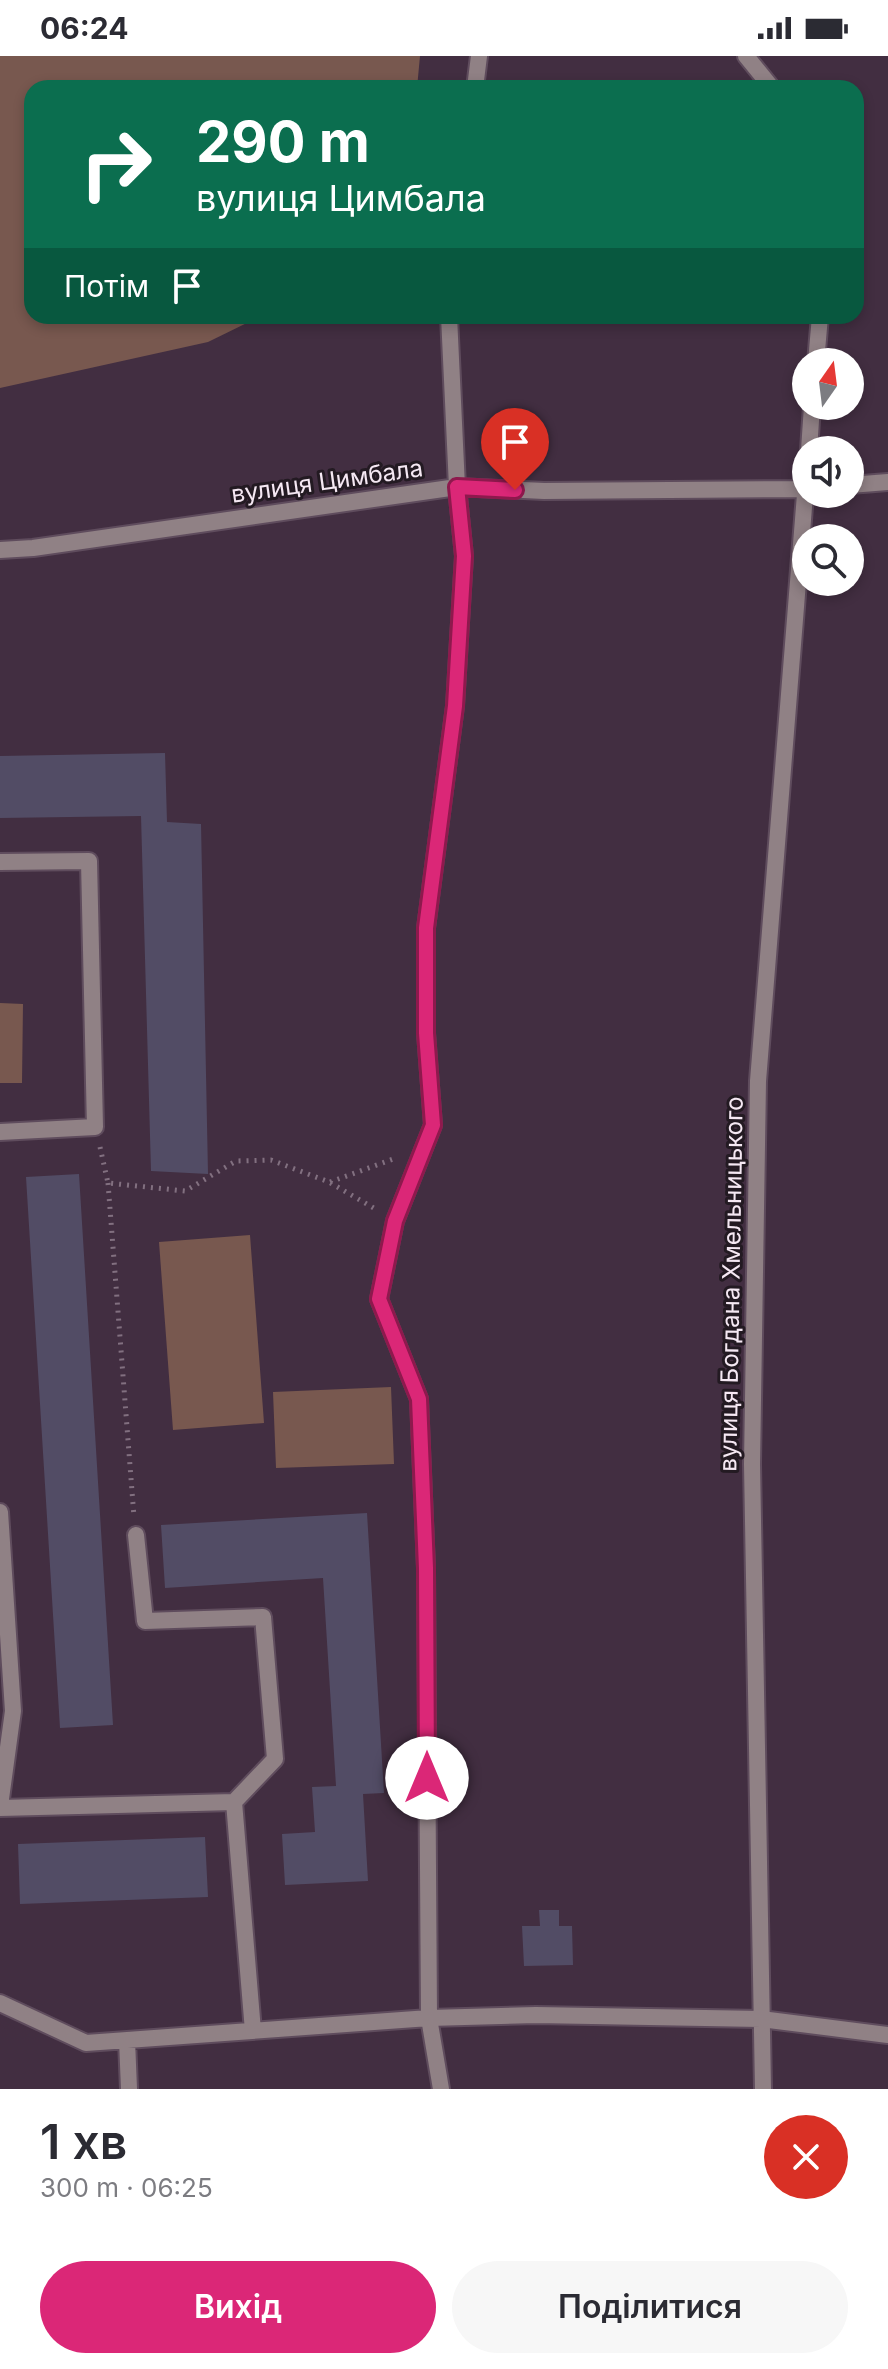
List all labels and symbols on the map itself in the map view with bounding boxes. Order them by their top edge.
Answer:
north arrow [792,348,864,420]
pin [481,408,549,490]
street label: вулиця Цимбала [229,453,425,509]
street label: вулиця Богдана Хмельницького [713,1096,749,1472]
position arrow [385,1736,469,1820]

